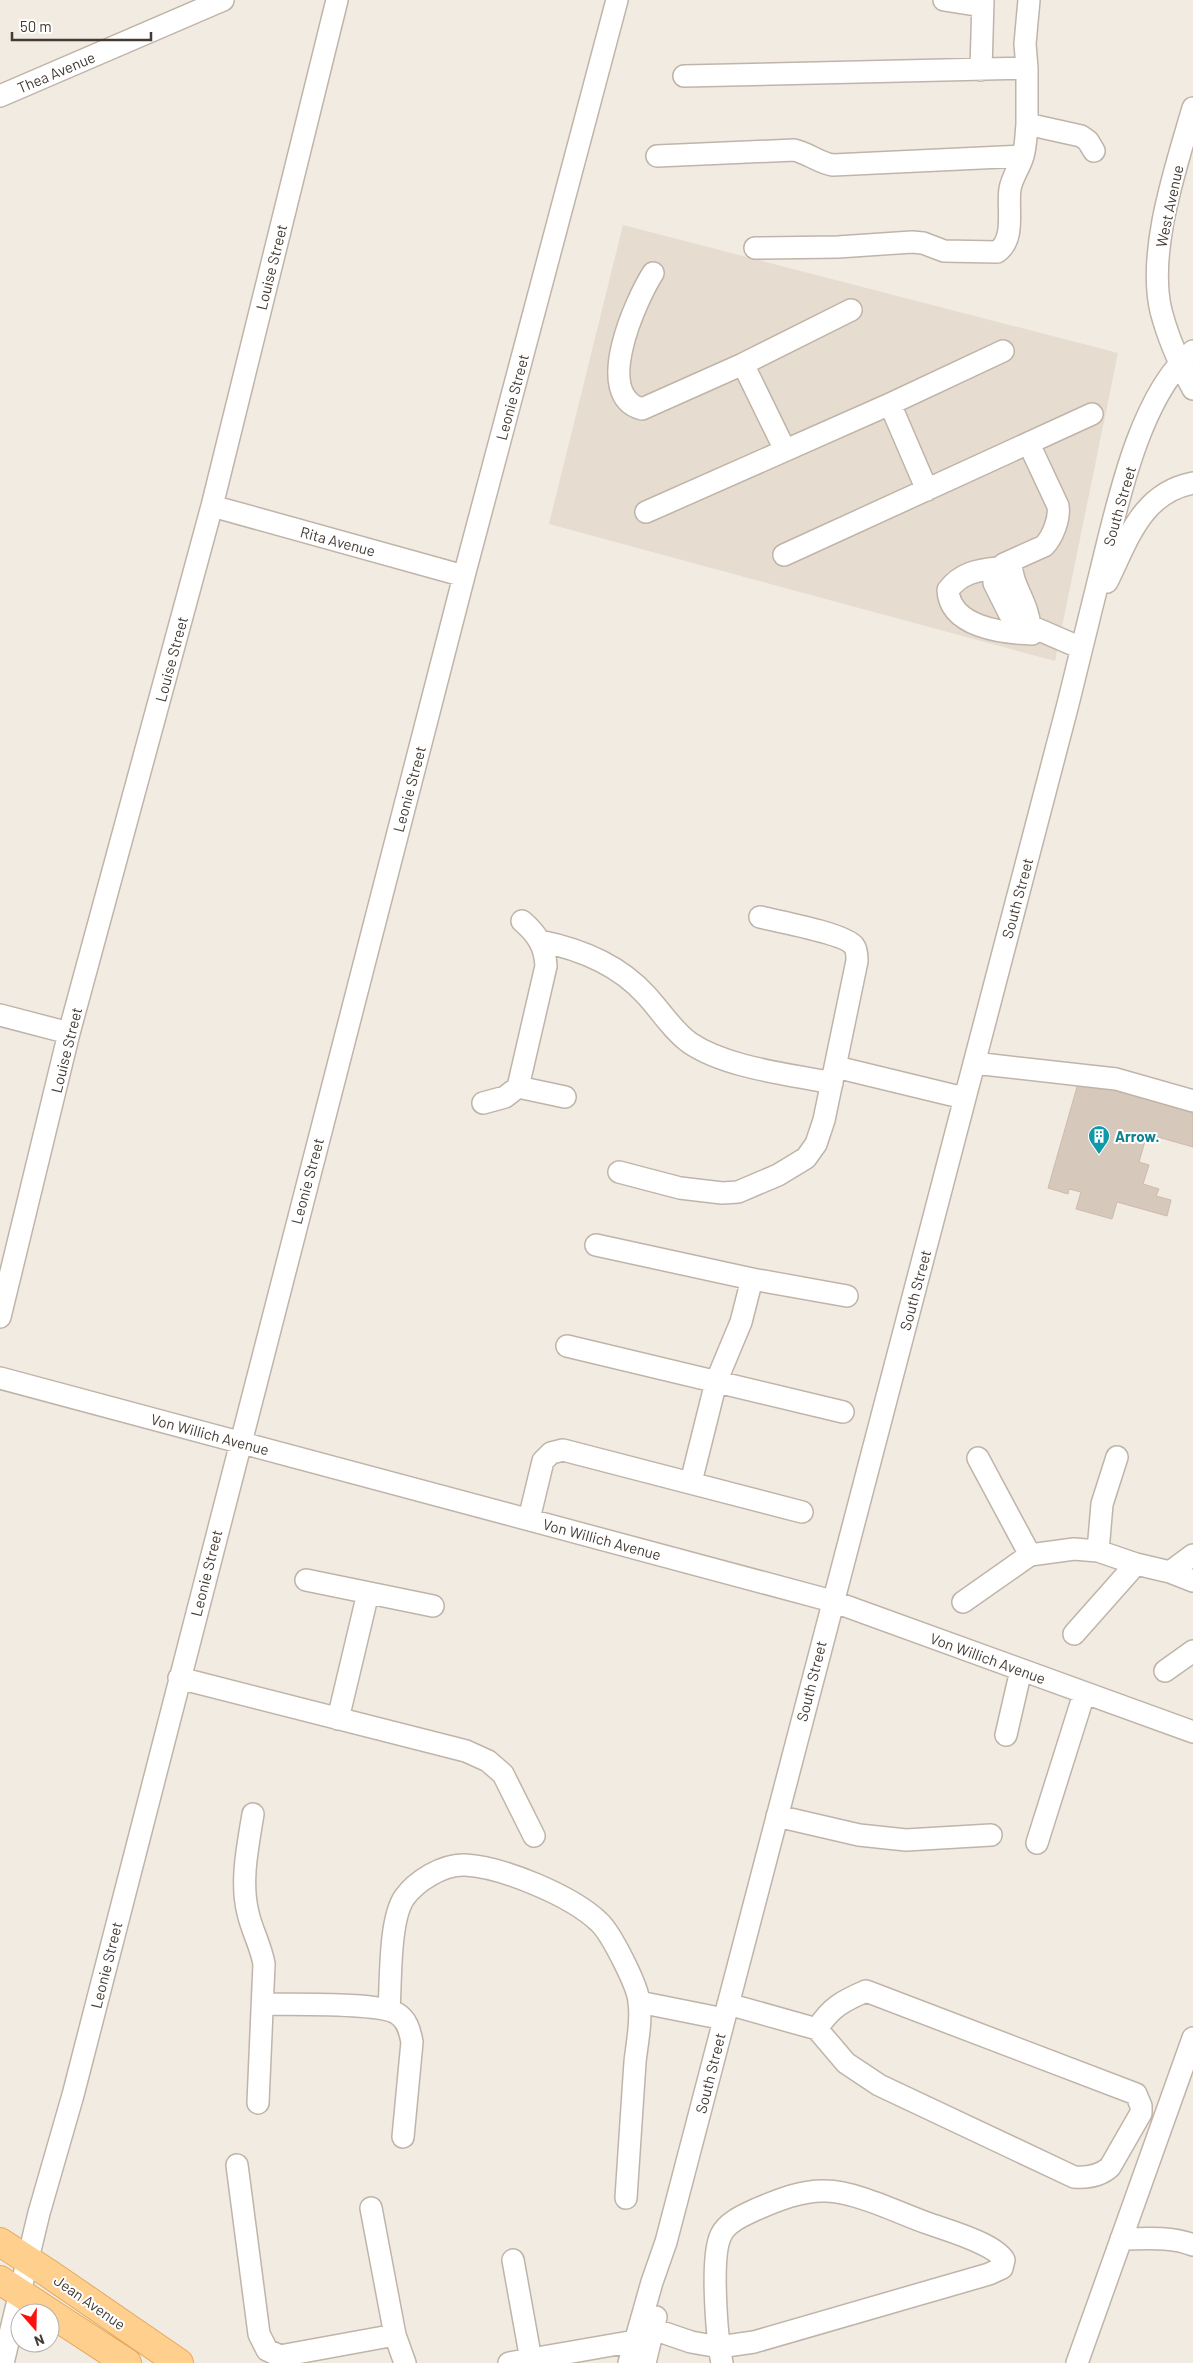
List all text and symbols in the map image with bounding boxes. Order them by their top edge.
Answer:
scale bar [12,10,151,42]
text: 50 m [20,17,52,35]
street label: Thea Avenue [14,48,98,96]
street label: West Avenue [1152,163,1186,249]
street label: Louise Street [252,222,290,312]
street label: Leonie Street [492,352,532,442]
street label: South Street [1099,464,1139,548]
street label: Rita Avenue [299,522,377,560]
street label: Louise Street [151,614,191,704]
street label: Leonie Street [389,744,429,834]
street label: South Street [998,856,1036,940]
street label: Louise Street [47,1005,85,1095]
building icon: Arrow. [1087,1124,1111,1155]
place label: Arrow. [1115,1127,1160,1145]
street label: Leonie Street [287,1136,327,1226]
street label: South Street [896,1248,934,1332]
street label: Von Willich Avenue [149,1410,271,1458]
street label: Von Willich Avenue [541,1515,663,1563]
street label: Leonie Street [187,1528,225,1618]
street label: Von Willich Avenue [928,1629,1048,1687]
street label: South Street [792,1639,830,1723]
street label: Leonie Street [87,1920,125,2010]
street label: South Street [691,2031,729,2115]
street label: Jean Avenue [51,2271,129,2333]
north arrow [10,2303,60,2353]
text: N [32,2331,47,2350]

